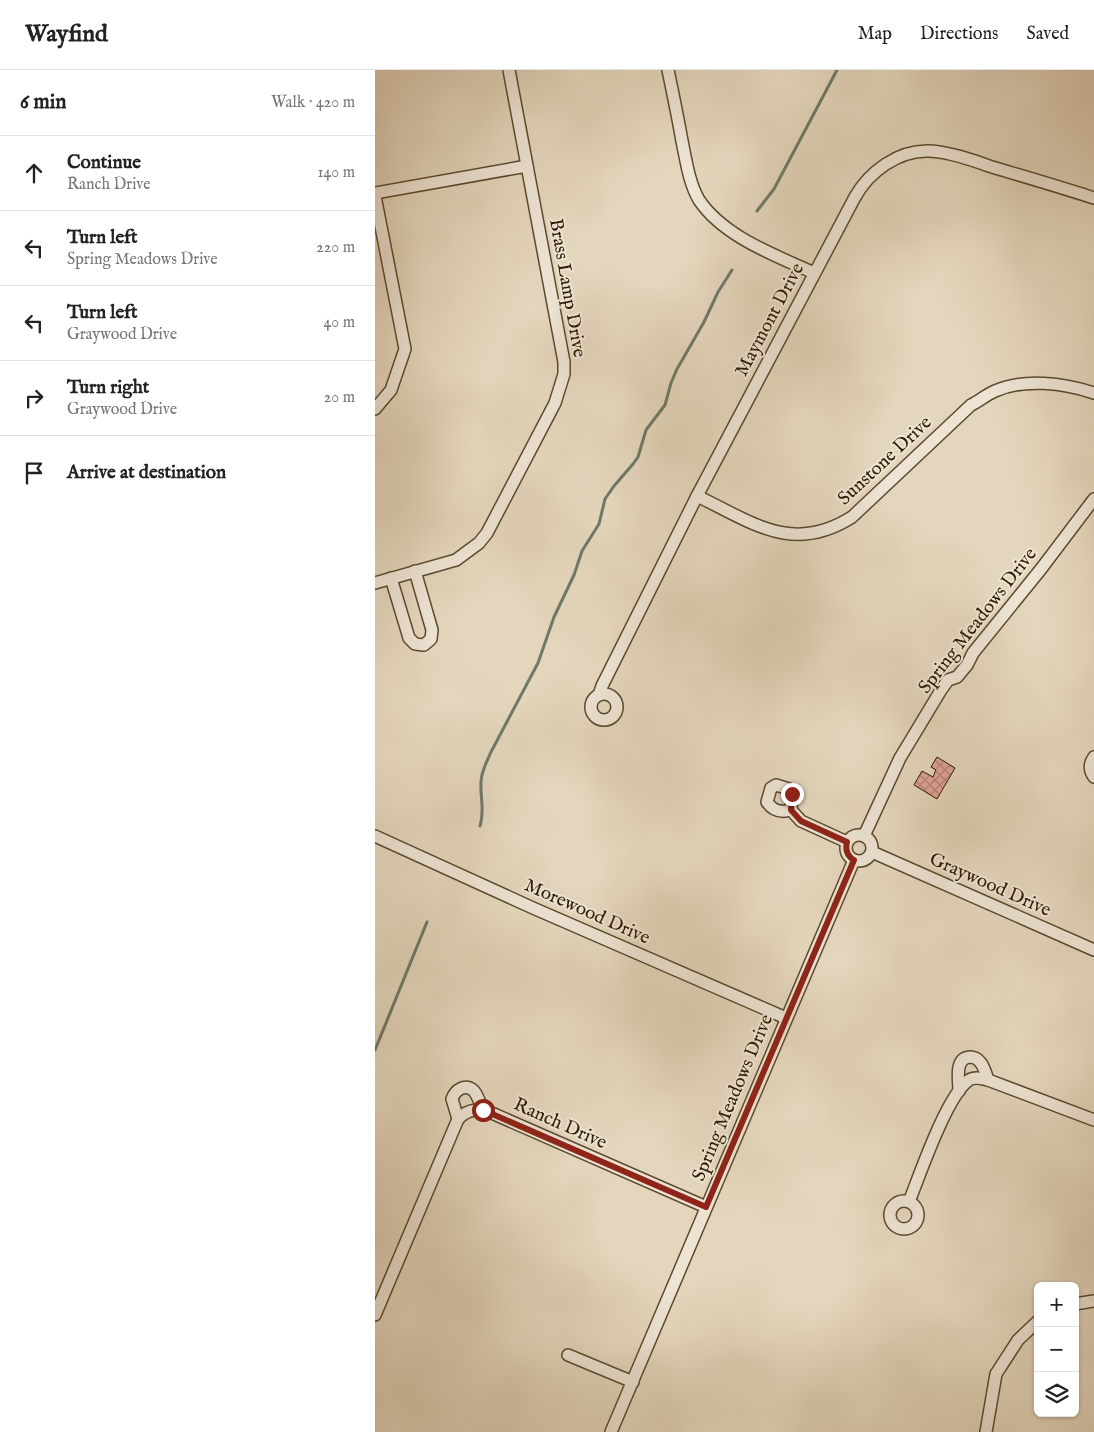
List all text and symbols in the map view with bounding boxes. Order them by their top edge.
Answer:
text: Wayfind [25,19,108,50]
text: Map [858,23,892,46]
text: Directions [920,23,998,46]
text: Saved [1026,23,1069,46]
text: 6 min [20,89,66,116]
text: Walk · 420 m [271,93,355,113]
text: Continue [67,151,141,175]
icon: ahead [20,159,48,187]
text: 140 m [317,163,355,183]
text: Ranch Drive [67,175,151,195]
street label: Brass Lamp Drive [543,217,591,359]
text: Turn left [67,226,138,250]
icon: left [20,234,48,262]
text: 220 m [316,238,355,258]
text: Spring Meadows Drive [67,250,218,270]
street label: Maymont Drive [730,259,810,381]
text: Turn left [67,301,138,325]
icon: left [20,309,48,337]
text: 40 m [323,313,355,333]
text: Graywood Drive [67,325,177,345]
text: Turn right [67,376,149,400]
icon: right [20,384,48,412]
text: 20 m [324,388,355,408]
text: Graywood Drive [67,400,177,420]
street label: Sunstone Drive [833,411,937,511]
icon: arrive [20,459,48,487]
text: Arrive at destination [67,461,226,485]
street label: Spring Meadows Drive [913,543,1043,699]
route end [781,783,804,806]
street label: Graywood Drive [925,847,1055,923]
street label: Morewood Drive [520,874,654,951]
street label: Spring Meadows Drive [687,1011,779,1185]
street label: Ranch Drive [510,1093,611,1155]
route start [472,1099,495,1122]
map controls [1034,1282,1079,1417]
button: + [1034,1282,1079,1327]
button: − [1034,1327,1079,1372]
button: layers [1034,1372,1079,1417]

